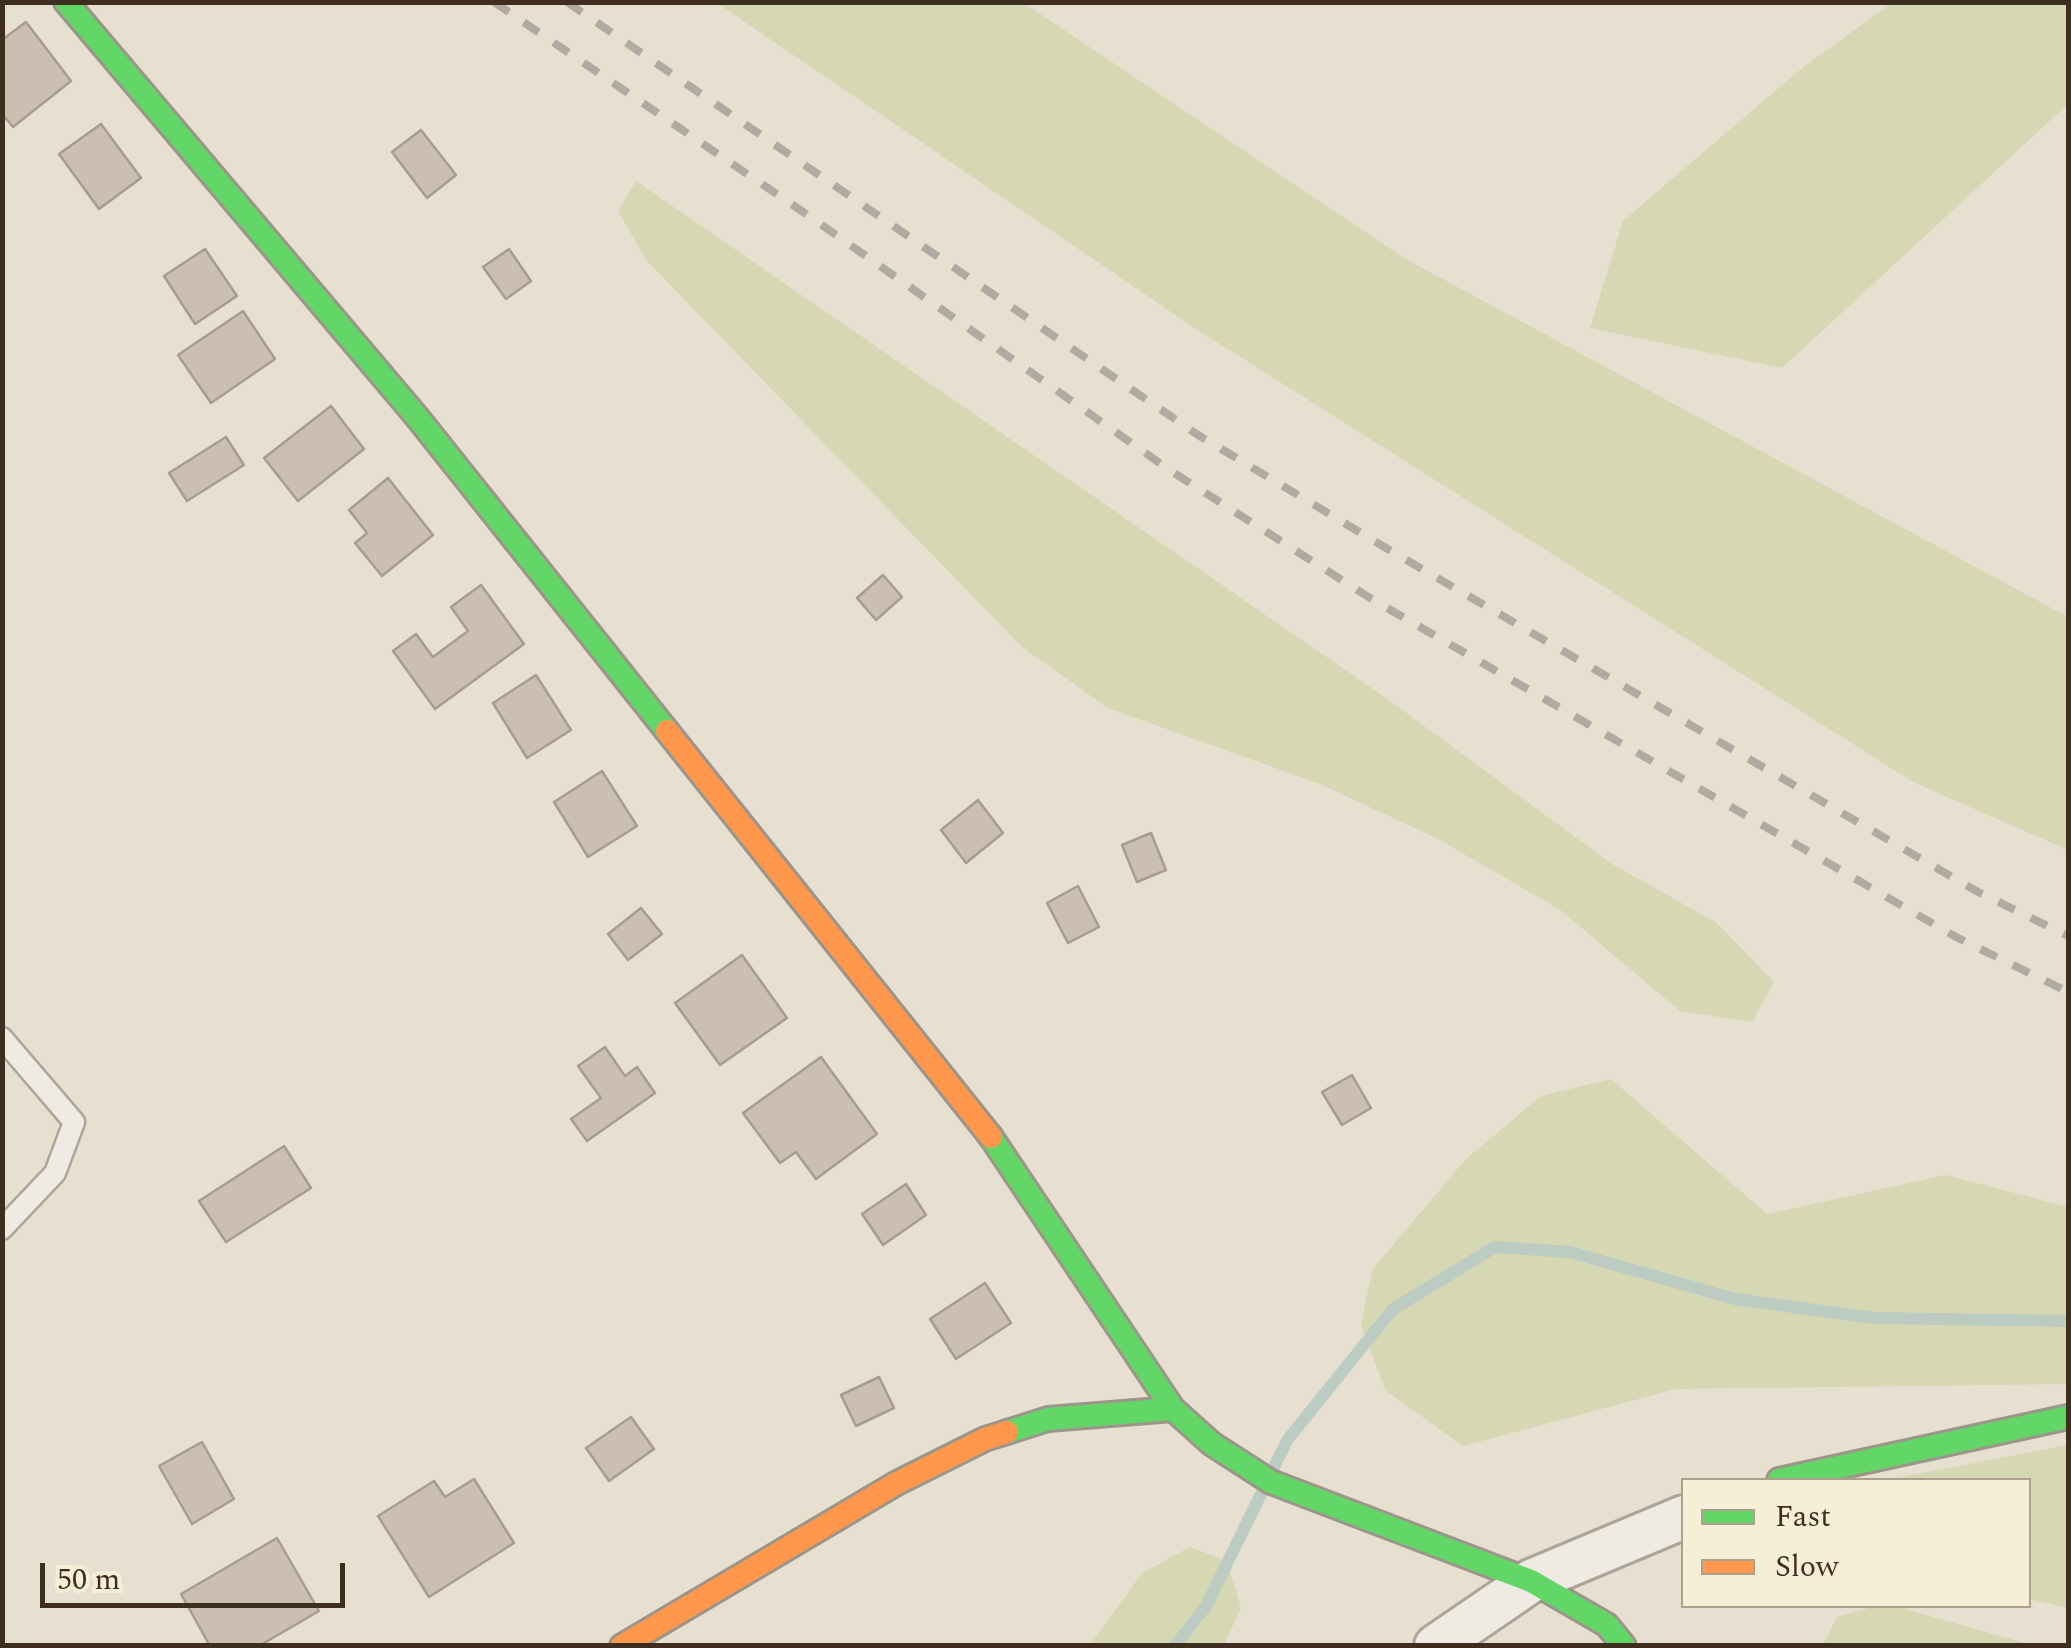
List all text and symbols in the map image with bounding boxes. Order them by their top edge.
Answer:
legend [1681,1478,2031,1608]
text: Fast [1775,1494,1831,1540]
scale bar [45,1543,350,1605]
text: Slow [1775,1544,1839,1590]
text: 50 m [57,1557,120,1603]

